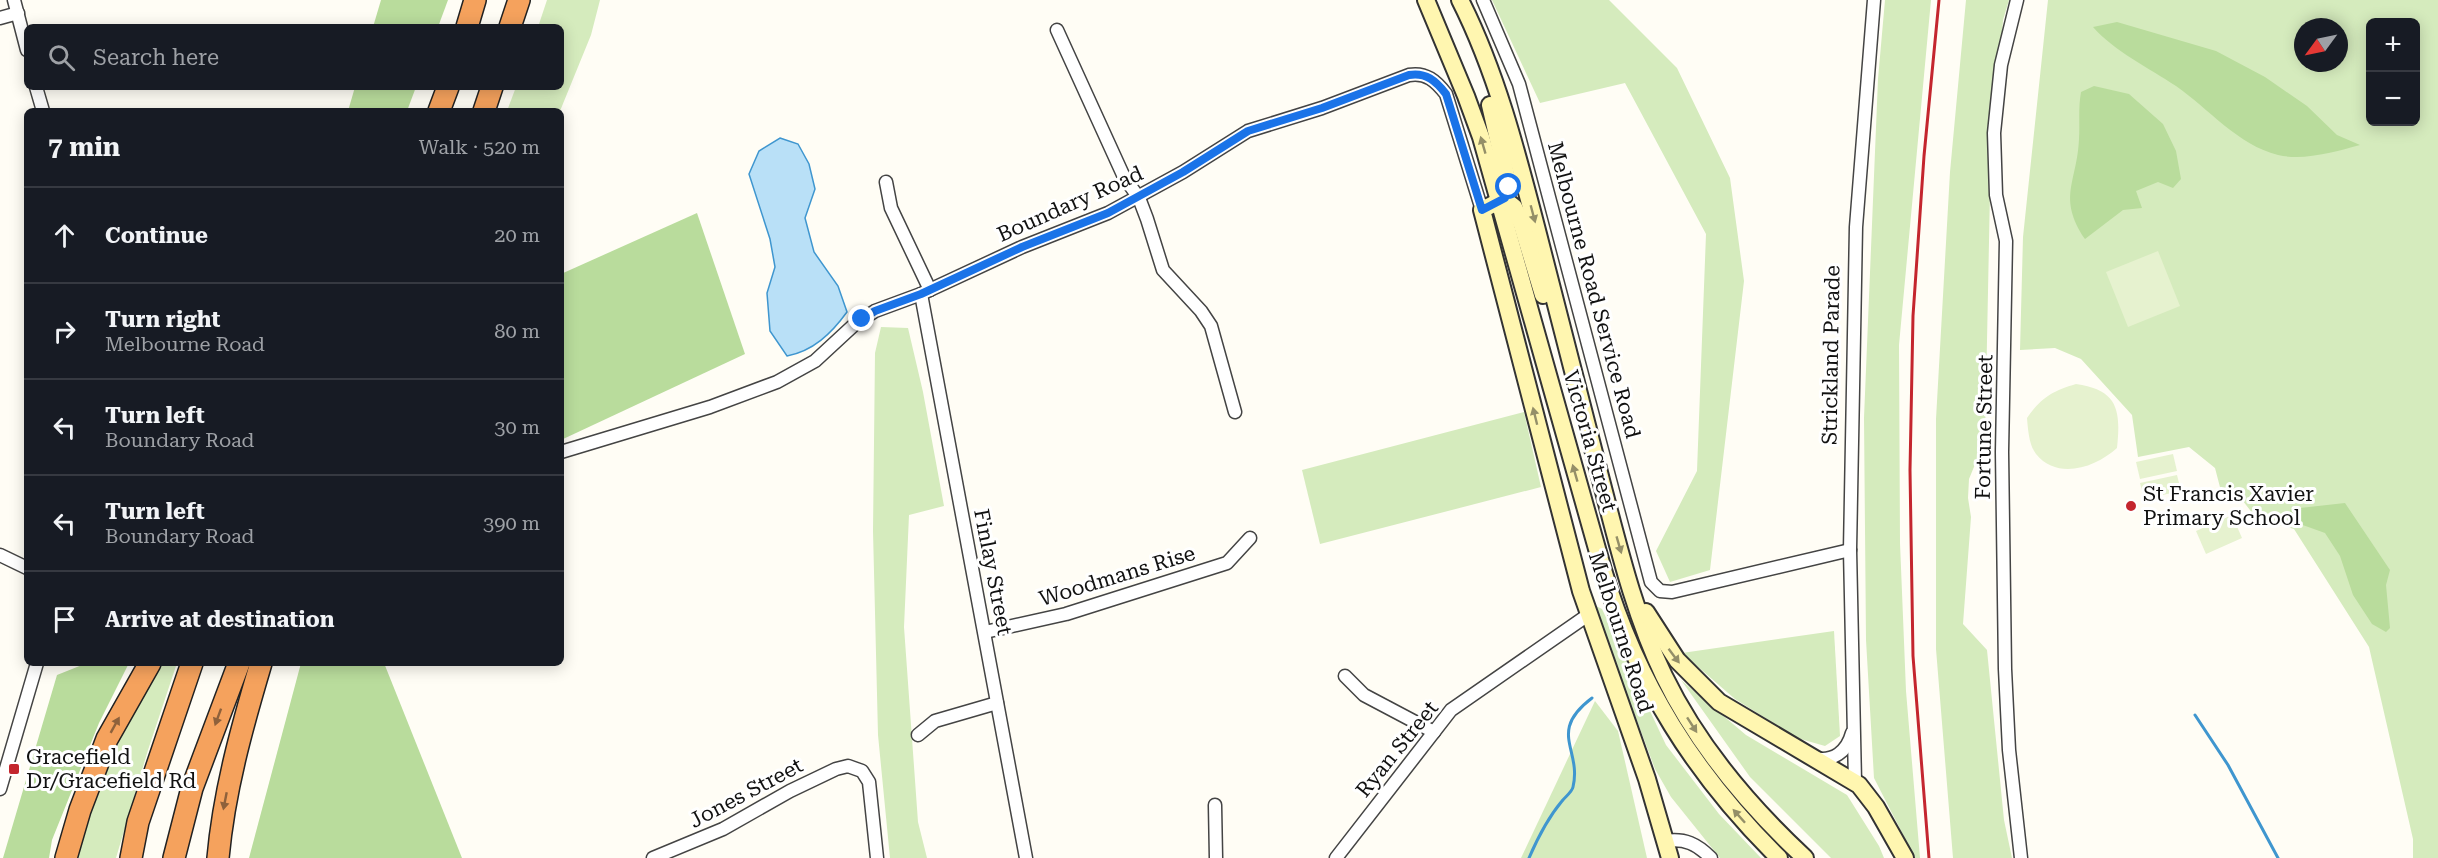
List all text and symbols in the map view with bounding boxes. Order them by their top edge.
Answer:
north arrow [2294,18,2348,72]
map controls [2366,18,2420,126]
button: + [2366,18,2420,72]
search box [24,24,564,90]
icon: search [45,41,78,74]
text: Search here [93,45,219,70]
button: − [2366,72,2420,126]
text: 7 min [48,132,120,162]
text: Walk · 520 m [419,135,540,159]
one-way arrow [1478,136,1487,154]
street label: Melbourne Road Service Road [1543,139,1645,441]
street label: Boundary Road [993,161,1147,247]
route start [1495,173,1521,199]
one-way arrow [1529,205,1538,223]
icon: ahead [48,219,81,252]
text: Continue [105,223,208,248]
text: 20 m [494,223,540,247]
street label: Strickland Parade [1817,265,1845,445]
route end [848,305,874,331]
text: Turn right [105,307,220,332]
icon: right [48,315,81,348]
text: 80 m [494,319,540,343]
text: Melbourne Road [105,332,265,356]
street label: Fortune Street [1971,354,1997,500]
street label: Victoria Street [1558,368,1622,515]
text: Turn left [105,403,205,428]
one-way arrow [1530,407,1540,425]
icon: left [48,411,81,444]
text: 30 m [494,415,540,439]
text: Boundary Road [105,428,254,452]
one-way arrow [1570,464,1580,482]
place label: St Francis Xavier Primary School [2143,482,2314,530]
text: Turn left [105,499,205,524]
marker: St Francis Xavier Primary School [2124,499,2138,513]
icon: left [48,507,81,540]
street label: Finlay Street [969,507,1017,637]
text: 390 m [483,511,540,535]
text: Boundary Road [105,524,254,548]
one-way arrow [1615,536,1624,554]
street label: Woodmans Rise [1036,541,1198,611]
street label: Melbourne Road [1584,549,1658,716]
icon: arrive [48,603,81,636]
text: Arrive at destination [105,607,334,632]
one-way arrow [1667,648,1679,663]
street label: Ryan Street [1351,696,1443,802]
one-way arrow [212,709,222,727]
one-way arrow [110,716,120,733]
one-way arrow [1686,717,1697,733]
place label: Gracefield Dr/Gracefield Rd [26,745,197,793]
street label: Jones Street [685,753,807,833]
marker: Gracefield Dr/Gracefield Rd [7,762,21,776]
one-way arrow [220,792,229,811]
one-way arrow [1733,809,1746,824]

